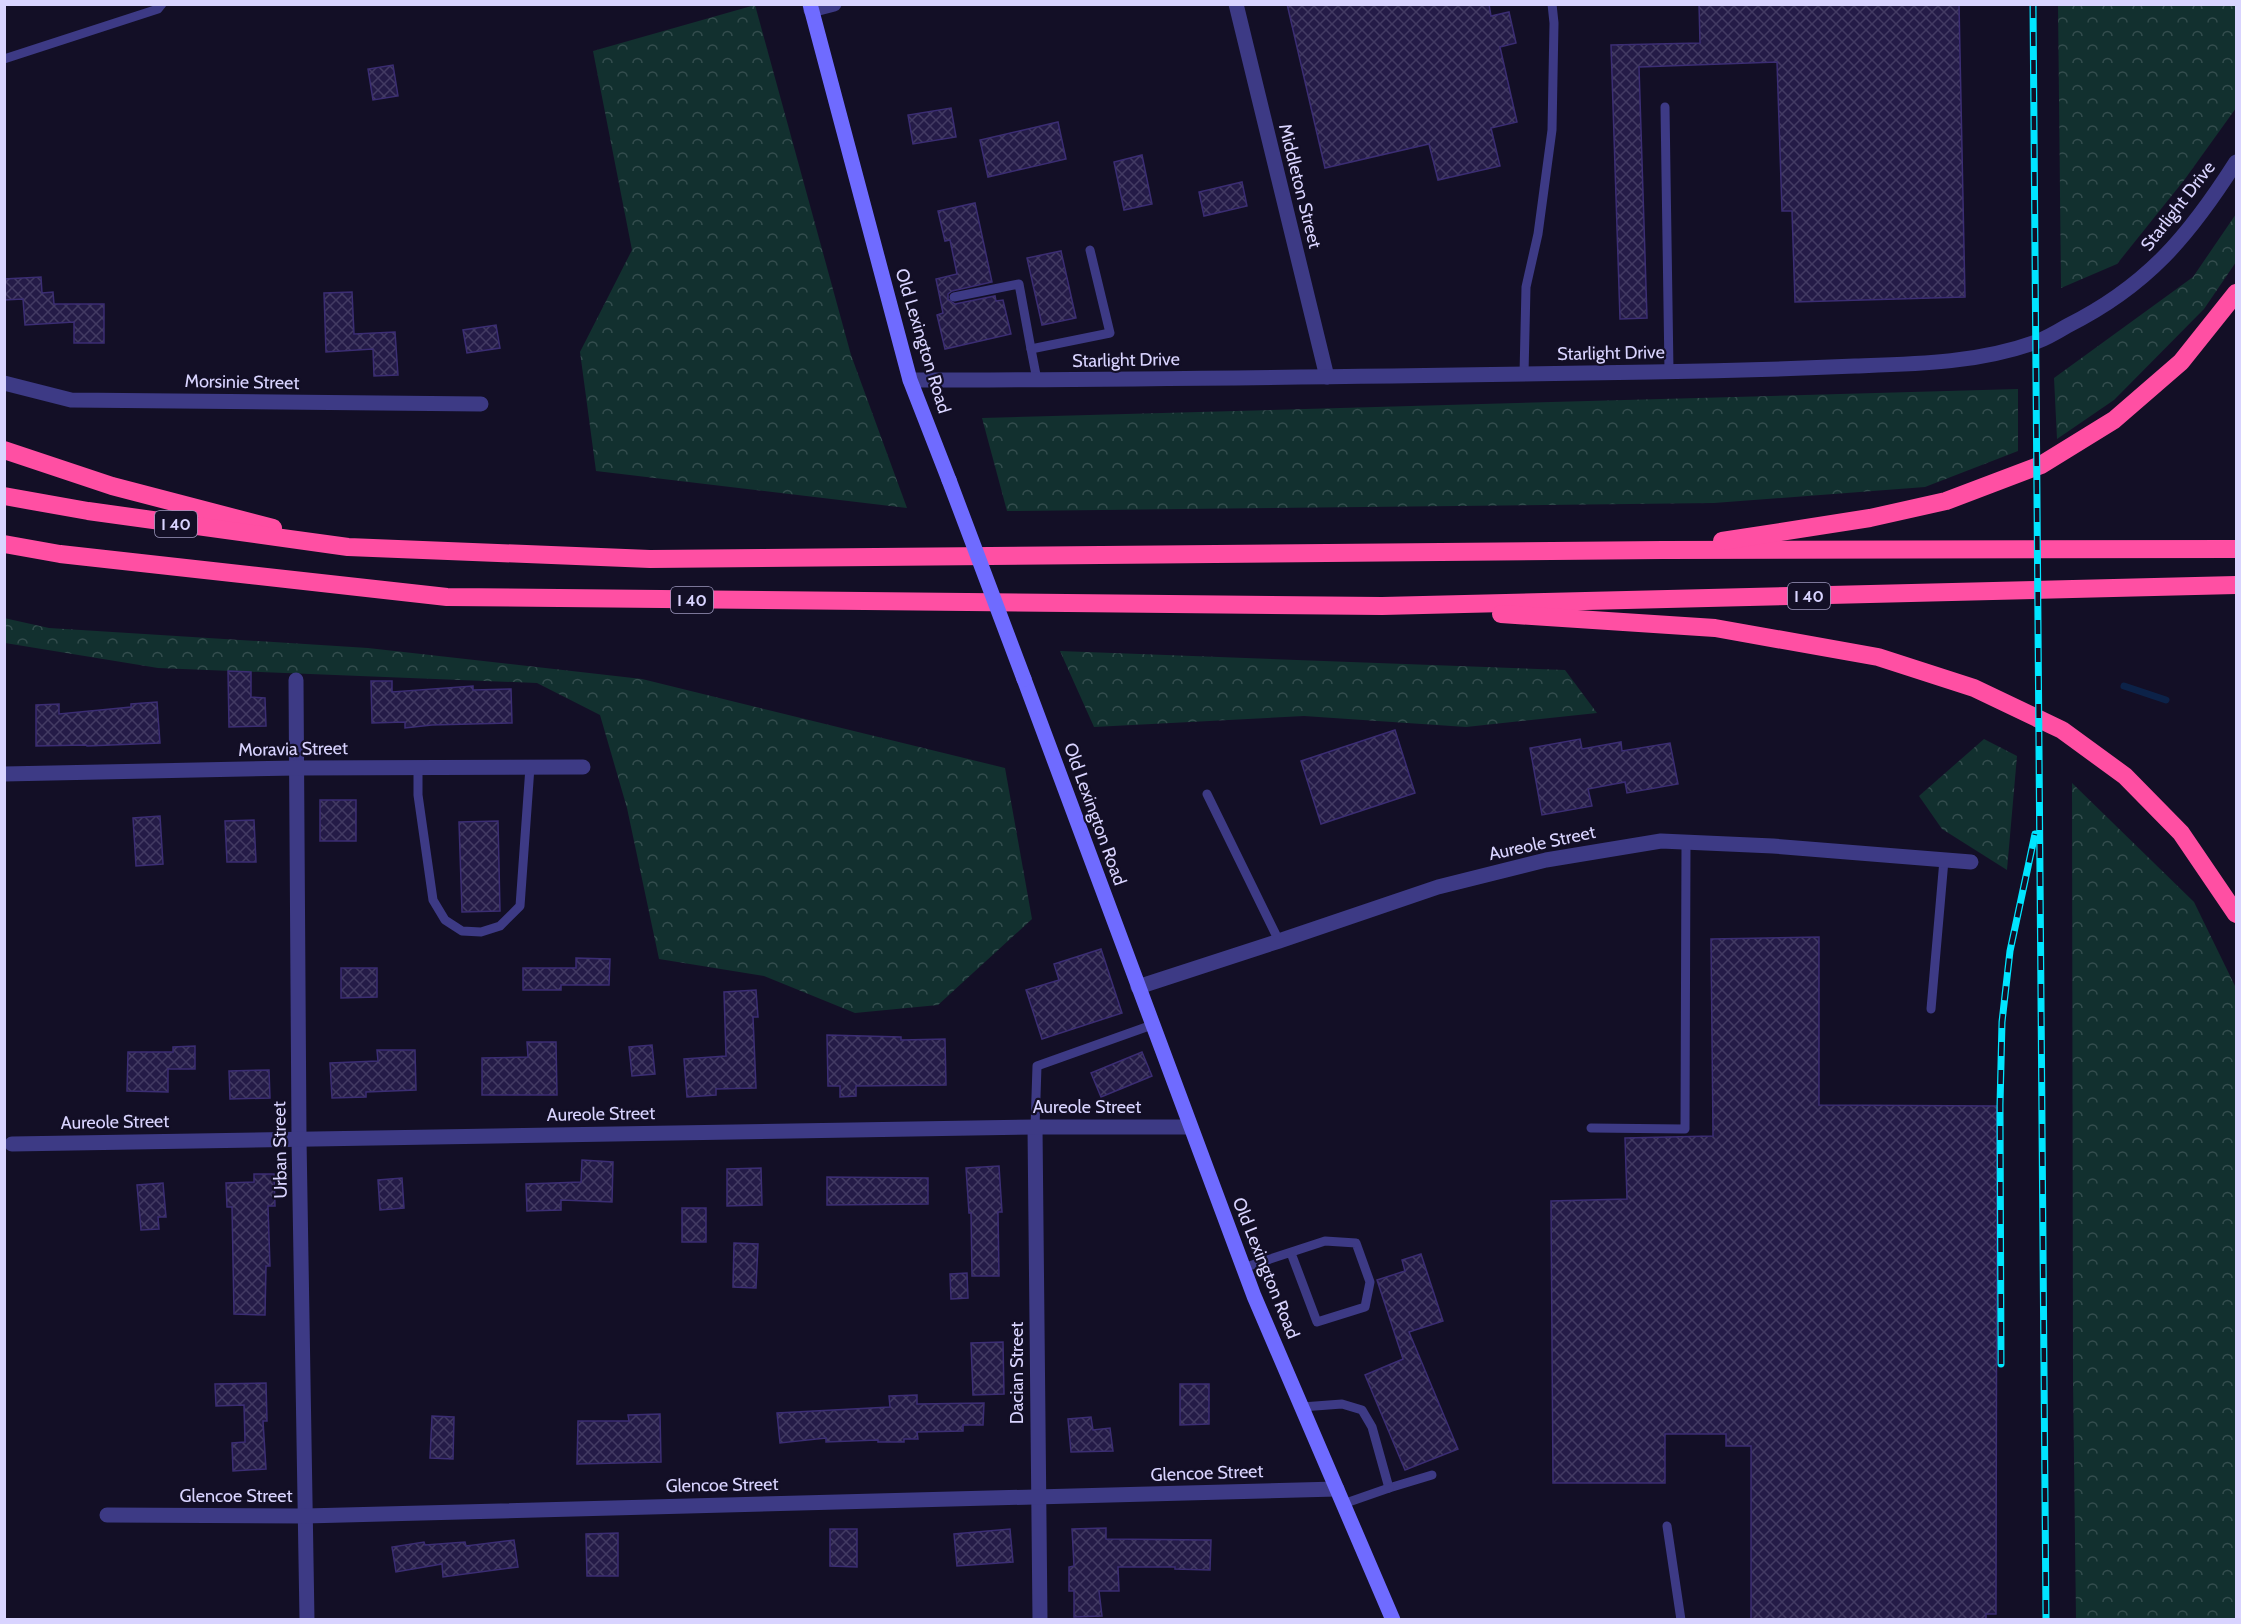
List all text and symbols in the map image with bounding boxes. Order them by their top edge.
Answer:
street label: Middleton Street [1274,121,1326,251]
street label: Starlight Drive [2136,157,2220,255]
street label: Old Lexington Road [891,266,955,416]
street label: Starlight Drive [1557,341,1665,365]
street label: Starlight Drive [1072,348,1180,372]
street label: Morsinie Street [184,370,300,394]
road number: I 40 [155,511,197,537]
road number: I 40 [1788,583,1830,609]
road number: I 40 [671,587,713,613]
street label: Moravia Street [238,737,348,761]
street label: Old Lexington Road [1059,740,1131,888]
street label: Aureole Street [1487,821,1597,865]
street label: Aureole Street [1033,1096,1141,1118]
street label: Urban Street [268,1101,292,1199]
street label: Aureole Street [547,1102,655,1126]
street label: Aureole Street [61,1110,169,1134]
street label: Old Lexington Road [1228,1194,1304,1342]
street label: Dacian Street [1006,1322,1028,1424]
street label: Glencoe Street [1150,1460,1264,1486]
street label: Glencoe Street [665,1473,779,1497]
street label: Glencoe Street [180,1485,292,1507]

